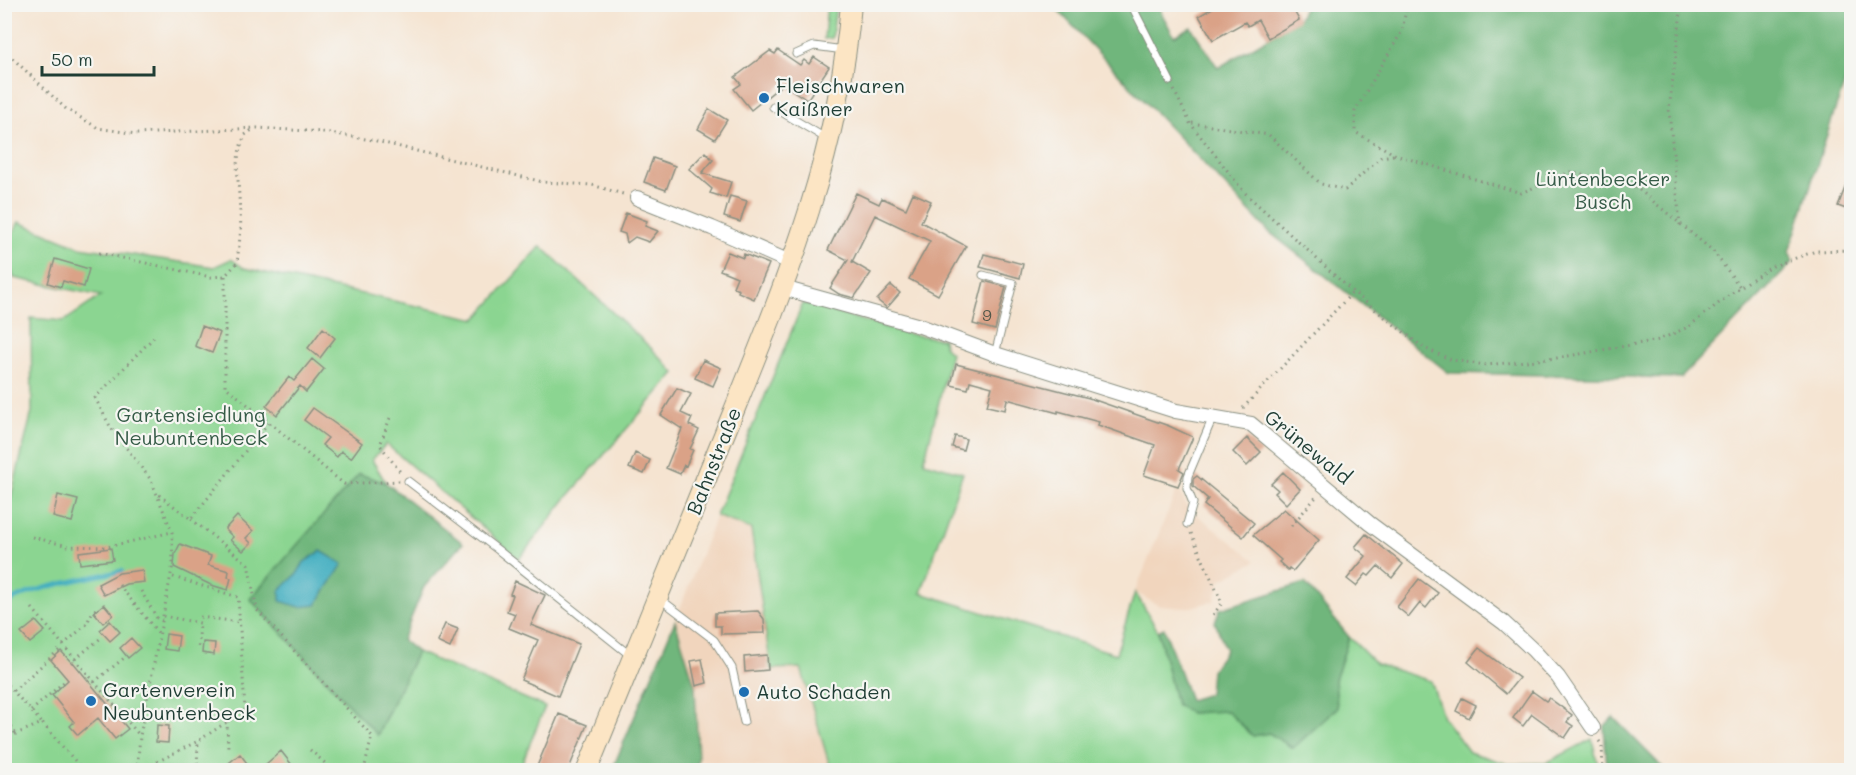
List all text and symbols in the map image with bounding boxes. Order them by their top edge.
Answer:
scale bar [42,39,154,77]
text: 50 m [51,47,93,71]
place label: Fleischwaren Kaißner [776,72,905,121]
marker: Fleischwaren Kaißner [757,91,771,105]
park label: Lüntenbecker Busch [1536,165,1670,214]
house number: 9 [982,304,992,325]
park label: Gartensiedlung Neubuntenbeck [115,401,267,450]
street label: Bahnstraße [680,403,746,518]
street label: Grünewald [1260,403,1358,489]
place label: Gartenverein Neubuntenbeck [103,676,256,725]
place label: Auto Schaden [756,678,891,704]
marker: Auto Schaden [737,685,751,699]
marker: Gartenverein Neubuntenbeck [84,694,98,708]

